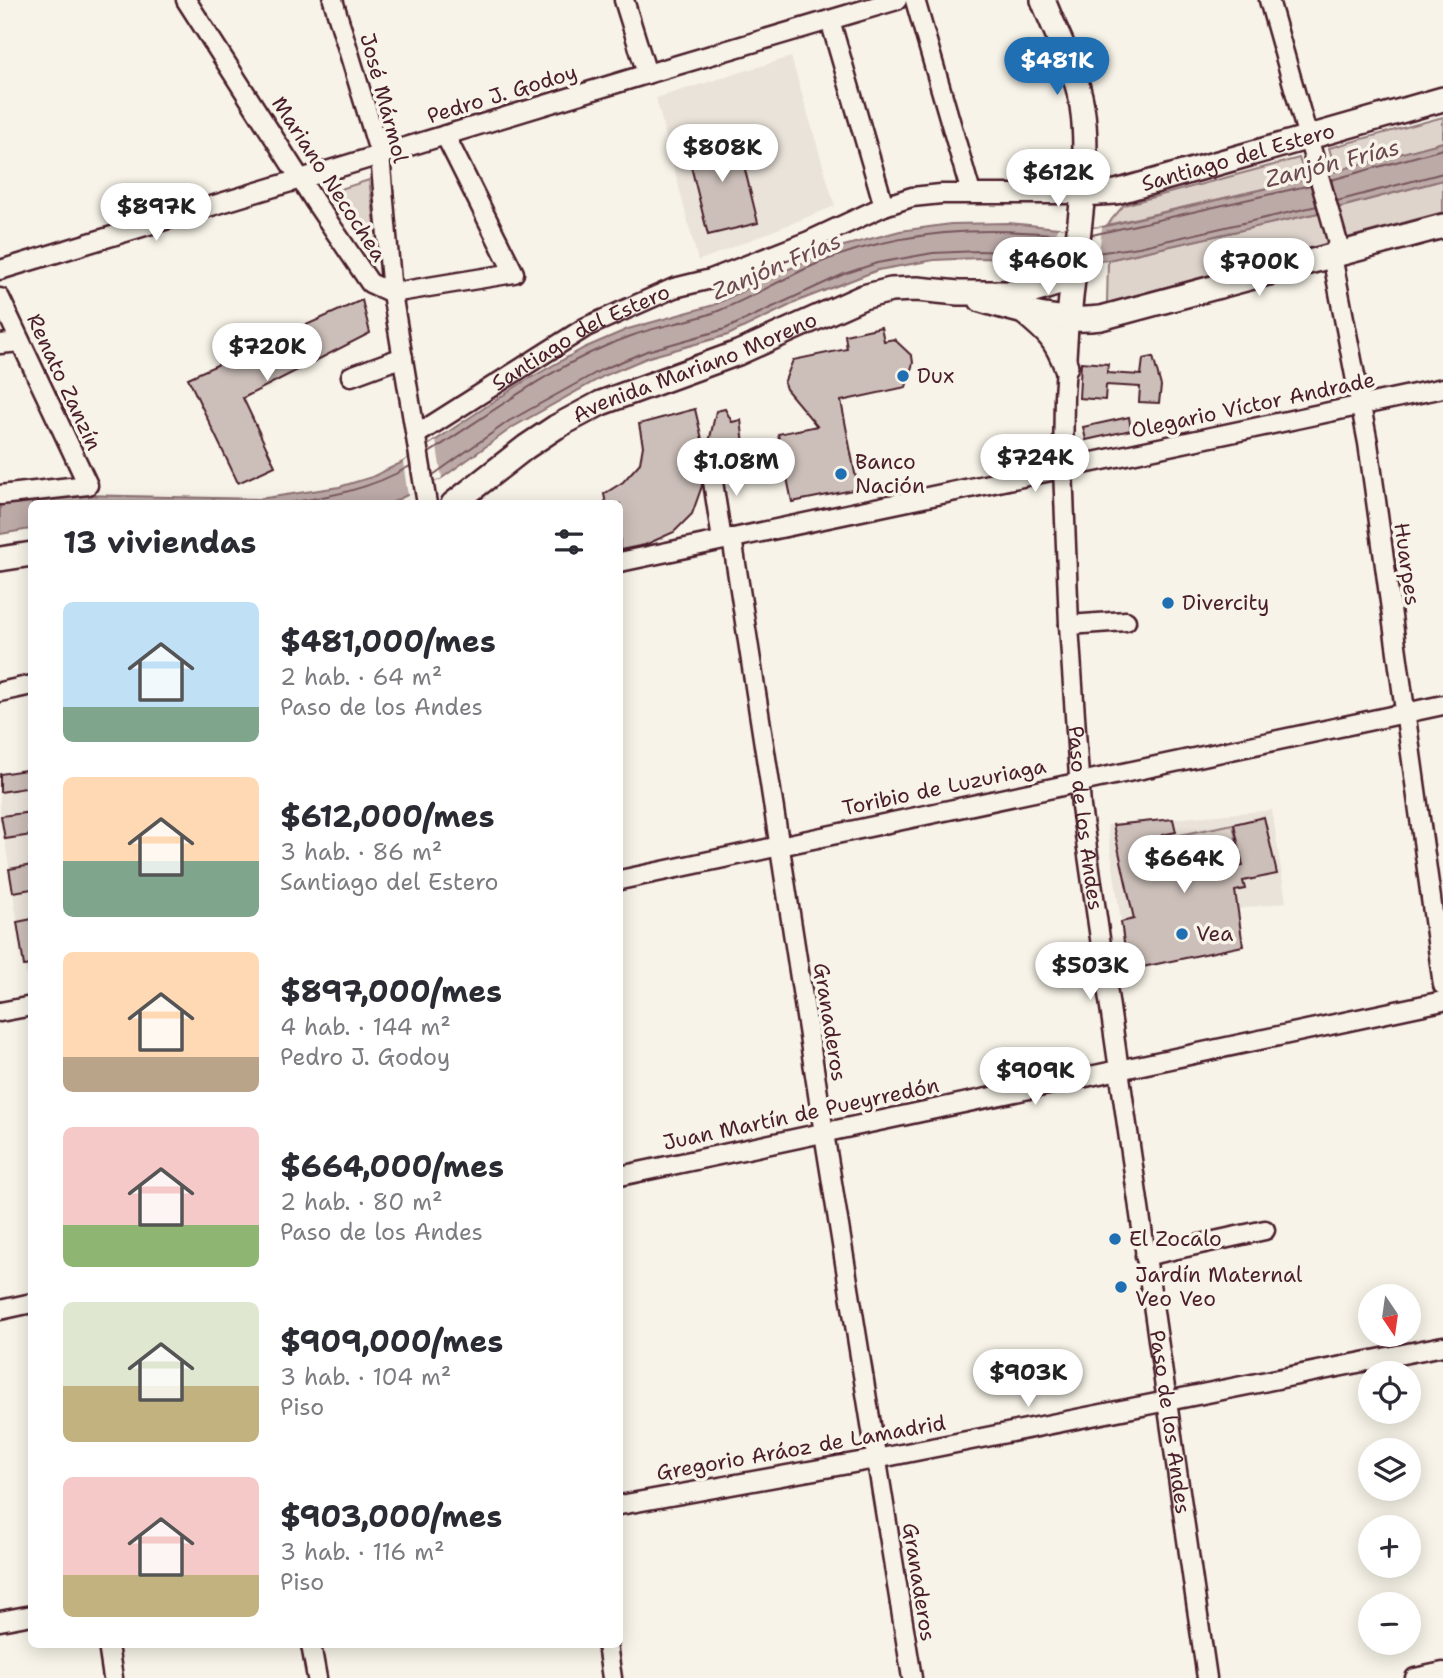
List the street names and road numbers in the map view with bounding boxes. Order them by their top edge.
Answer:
street label: José Mármol [353,30,415,167]
street label: Pedro J. Godoy [424,58,580,130]
street label: Mariano Necochea [265,91,393,267]
street label: Santiago del Estero [1138,116,1338,198]
street label: Santiago del Estero [486,278,674,397]
street label: Avenida Mariano Moreno [568,305,821,430]
street label: Renato Zanzín [20,309,108,455]
street label: Olegario Víctor Andrade [1129,365,1377,445]
street label: Huarpes [1387,521,1427,607]
street label: Paso de los Andes [1062,725,1110,912]
street label: Toribio de Luzuriaga [840,752,1048,822]
street label: Granaderos [807,961,853,1083]
street label: Juan Martín de Pueyrredón [660,1071,942,1157]
street label: Paso de los Andes [1143,1328,1197,1516]
street label: Gregorio Aráoz de Lamadrid [654,1409,948,1487]
street label: Granaderos [896,1521,942,1643]

